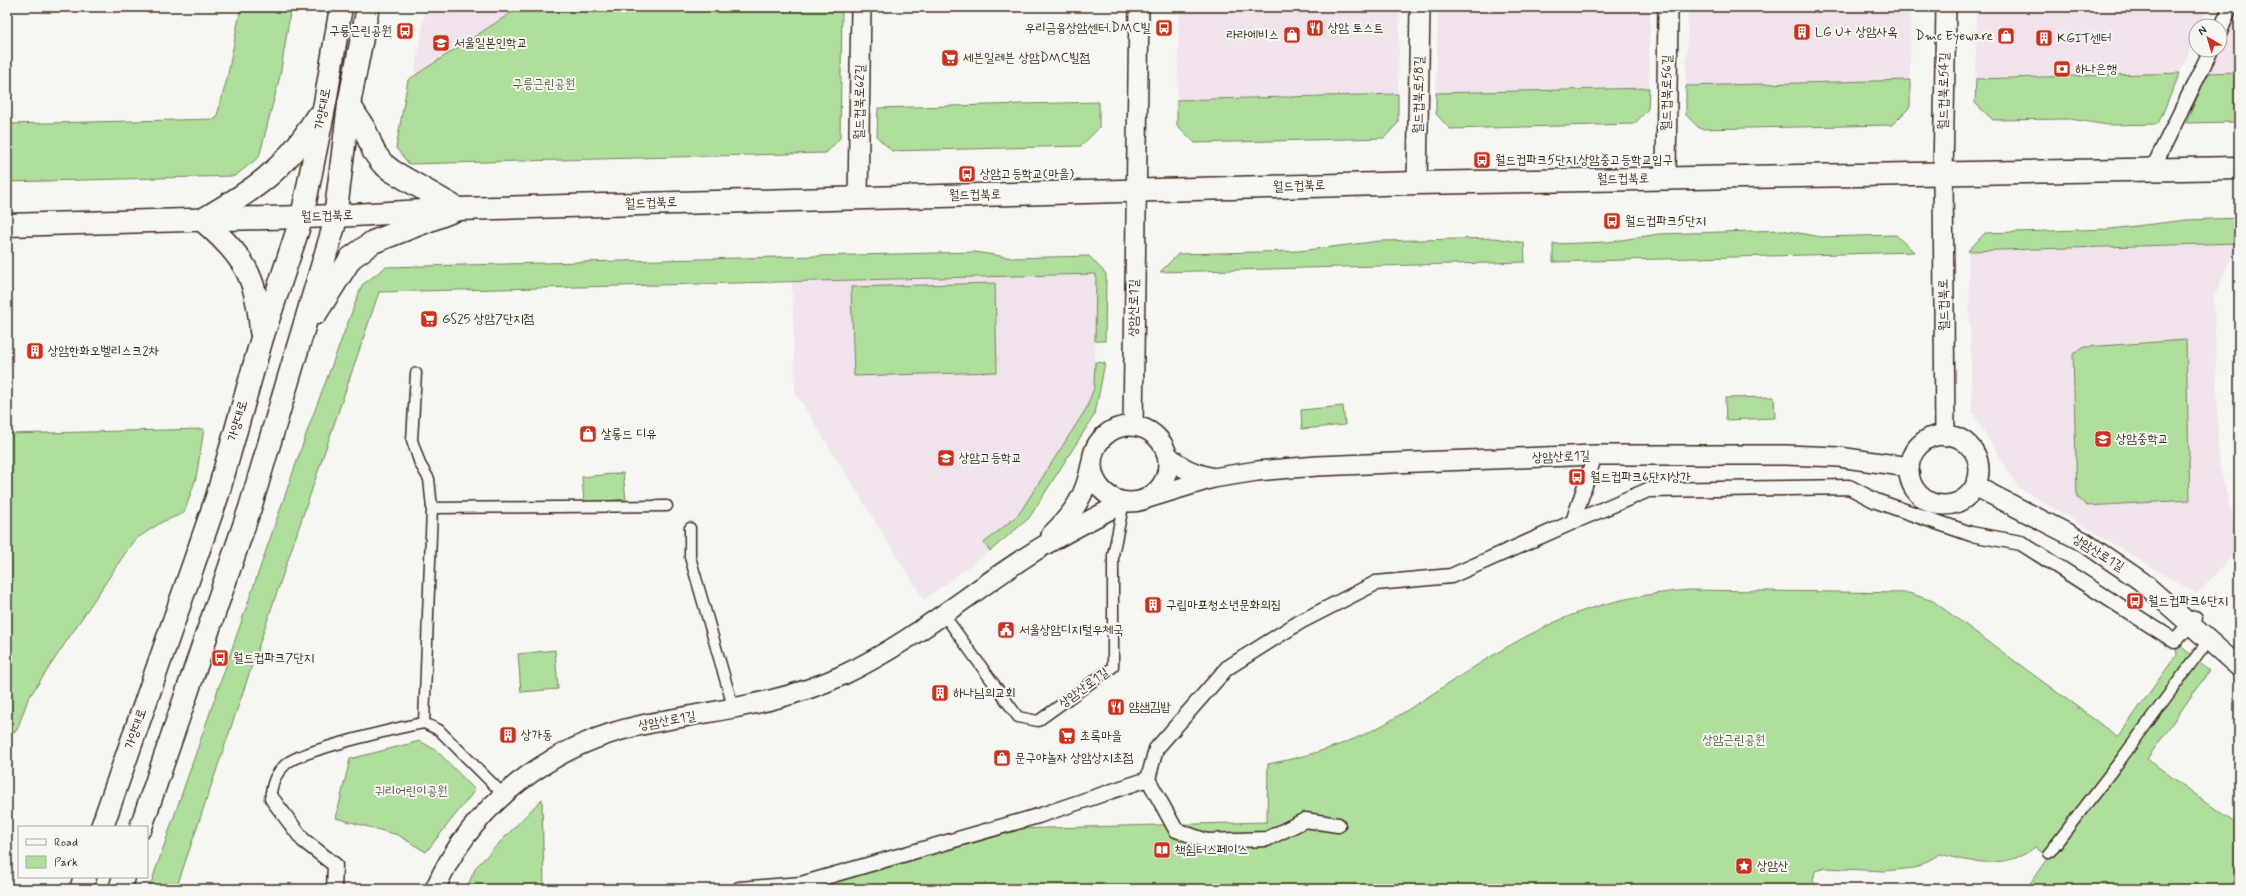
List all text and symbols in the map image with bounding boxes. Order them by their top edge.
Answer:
bus stop icon: 우리금융상암센터.DMC빌 [1154,18,1174,38]
restaurant icon: 상암 토스트 [1305,18,1325,38]
north arrow [2188,18,2228,58]
place label: 우리금융상암센터.DMC빌 [1025,20,1152,37]
place label: 상암 토스트 [1328,20,1384,37]
bus stop icon: 구룡근린공원 [395,21,415,41]
building icon: LG U+ 상암사옥 [1792,22,1812,42]
place label: 구룡근린공원 [329,23,392,40]
text: N [2195,23,2210,39]
place label: LG U+ 상암사옥 [1815,24,1898,41]
shop icon: 라라에비스 [1282,25,1302,45]
shop icon: Dmc Eyeware [1996,26,2016,46]
place label: 라라에비스 [1227,27,1279,44]
place label: Dmc Eyeware [1915,28,1993,45]
building icon: KGIT센터 [2034,28,2054,48]
place label: KGIT센터 [2057,30,2111,47]
school or university icon: 서울일본인학교 [431,33,451,53]
place label: 서울일본인학교 [454,35,527,52]
supermarket icon: 세븐일레븐 상암DMC빌점 [940,48,960,68]
place label: 세븐일레븐 상암DMC빌점 [963,50,1090,67]
street label: 월드컵북로54길 [1935,52,1953,130]
street label: 월드컵북로56길 [1658,55,1676,131]
street label: 월드컵북로58길 [1410,56,1428,134]
bank icon: 하나은행 [2052,59,2072,79]
place label: 하나은행 [2075,61,2117,78]
street label: 월드컵북로62길 [851,64,869,140]
park label: 구릉근린공원 [513,76,575,93]
street label: 가양대로 [311,87,335,131]
bus stop icon: 월드컵파크5단지.상암중고등학교입구 [1472,150,1492,170]
place label: 월드컵파크5단지.상암중고등학교입구 [1495,152,1673,169]
bus stop icon: 상암고등학교(마을) [957,164,977,184]
place label: 상암고등학교(마을) [980,166,1074,183]
street label: 월드컵북로 [1597,170,1649,188]
street label: 월드컵북로 [1273,177,1325,195]
street label: 월드컵북로 [949,186,1001,204]
street label: 월드컵북로 [625,194,677,212]
street label: 월드컵북로 [301,207,353,225]
bus stop icon: 월드컵파크5단지 [1602,211,1622,231]
place label: 월드컵파크5단지 [1625,213,1706,230]
street label: 상암산로1길 [1125,279,1143,337]
street label: 월드컵북로 [1935,279,1953,331]
supermarket icon: GS25 상암7단지점 [419,309,439,329]
place label: GS25 상암7단지점 [442,311,534,328]
building icon: 상암한화오벨리스크2차 [25,341,45,361]
place label: 상암한화오벨리스크2차 [48,343,160,360]
street label: 가양대로 [224,399,252,443]
shop icon: 살롱드 디유 [578,424,598,444]
place label: 살롱드 디유 [601,426,657,443]
school or university icon: 상암중학교 [2093,429,2113,449]
place label: 상암중학교 [2116,431,2168,448]
street label: 상암산로1길 [1532,447,1590,467]
school or university icon: 상암고등학교 [936,448,956,468]
place label: 상암고등학교 [959,450,1022,467]
bus stop icon: 월드컵파크6단지상가 [1567,467,1587,487]
place label: 월드컵파크6단지상가 [1590,469,1691,486]
street label: 상암산로1길 [2069,530,2127,576]
bus stop icon: 월드컵파크6단지 [2125,591,2145,611]
place label: 월드컵파크6단지 [2148,593,2228,610]
building icon: 구립마포청소년문화의집 [1143,595,1163,615]
place label: 구립마포청소년문화의집 [1166,597,1281,614]
public building icon: 서울상암디지털우체국 [996,620,1016,640]
place label: 서울상암디지털우체국 [1019,622,1124,639]
bus stop icon: 월드컵파크7단지 [210,648,230,668]
place label: 월드컵파크7단지 [233,650,314,667]
street label: 상암산로1길 [1055,664,1113,712]
building icon: 하나님의교회 [930,683,950,703]
place label: 하나님의교회 [953,685,1016,702]
restaurant icon: 얌샘김밥 [1106,697,1126,717]
place label: 얌샘김밥 [1129,699,1171,716]
street label: 가양대로 [121,706,151,752]
street label: 상암산로1길 [637,708,697,734]
building icon: 상가동 [498,725,518,745]
supermarket icon: 초록마을 [1057,726,1077,746]
place label: 상가동 [521,727,552,744]
place label: 초록마을 [1080,728,1122,745]
park label: 상암근린공원 [1703,732,1765,749]
shop icon: 문구야놀자 상암상지초점 [992,748,1012,768]
place label: 문구야놀자 상암상지초점 [1015,750,1134,767]
park label: 귀리어린이공원 [374,783,448,800]
legend [18,826,148,878]
text: Road [54,835,78,851]
library icon: 책쉼터스페이스 [1152,840,1172,860]
place label: 책쉼터스페이스 [1175,842,1248,859]
text: Park [54,855,78,871]
place icon: 상암산 [1734,856,1754,876]
place label: 상암산 [1757,858,1788,875]

